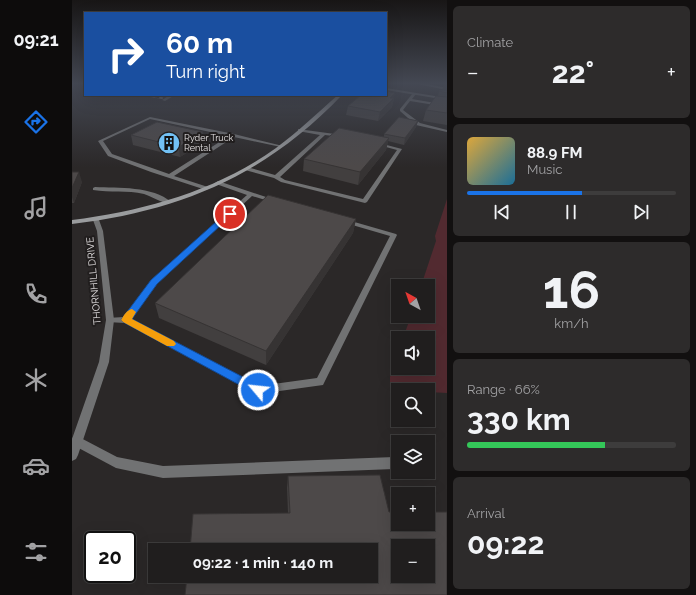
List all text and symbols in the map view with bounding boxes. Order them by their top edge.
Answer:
text: 60 m [166,27,233,60]
icon: right [100,28,152,80]
text: 09:21 [13,29,59,50]
text: Climate [467,35,513,50]
text: 22° [552,55,594,90]
text: − [467,59,479,85]
text: + [667,59,676,85]
text: Turn right [166,61,245,82]
icon: directions [22,108,50,136]
building icon: Ryder Truck Rental [156,130,182,156]
place label: Ryder Truck Rental [184,133,234,153]
text: 88.9 FM [527,144,583,162]
text: Music [527,162,562,177]
icon: music [22,194,50,222]
pin [213,197,247,231]
icon: previous [491,201,513,223]
icon: pause [560,201,582,223]
icon: next [630,201,652,223]
icon: arrive [219,203,241,225]
street label: THORNHILL DRIVE [84,237,103,325]
text: 16 [543,259,600,320]
north arrow [391,279,435,323]
map controls [391,279,435,583]
icon: phone [22,280,50,308]
text: km/h [554,316,589,331]
button: sound [391,331,435,375]
icon: climate [22,366,50,394]
position arrow [237,369,279,411]
text: Range · 66% [467,382,540,397]
button: search [391,383,435,427]
text: 330 km [467,402,571,437]
button: layers [391,435,435,479]
icon: car [22,452,50,480]
button: + [391,487,435,531]
text: Arrival [467,506,505,521]
text: 09:22 [467,526,544,561]
speed limit sign: 20 [84,531,136,583]
icon: filters [22,538,50,566]
button: − [391,539,435,583]
text: 09:22 · 1 min · 140 m [193,554,333,572]

